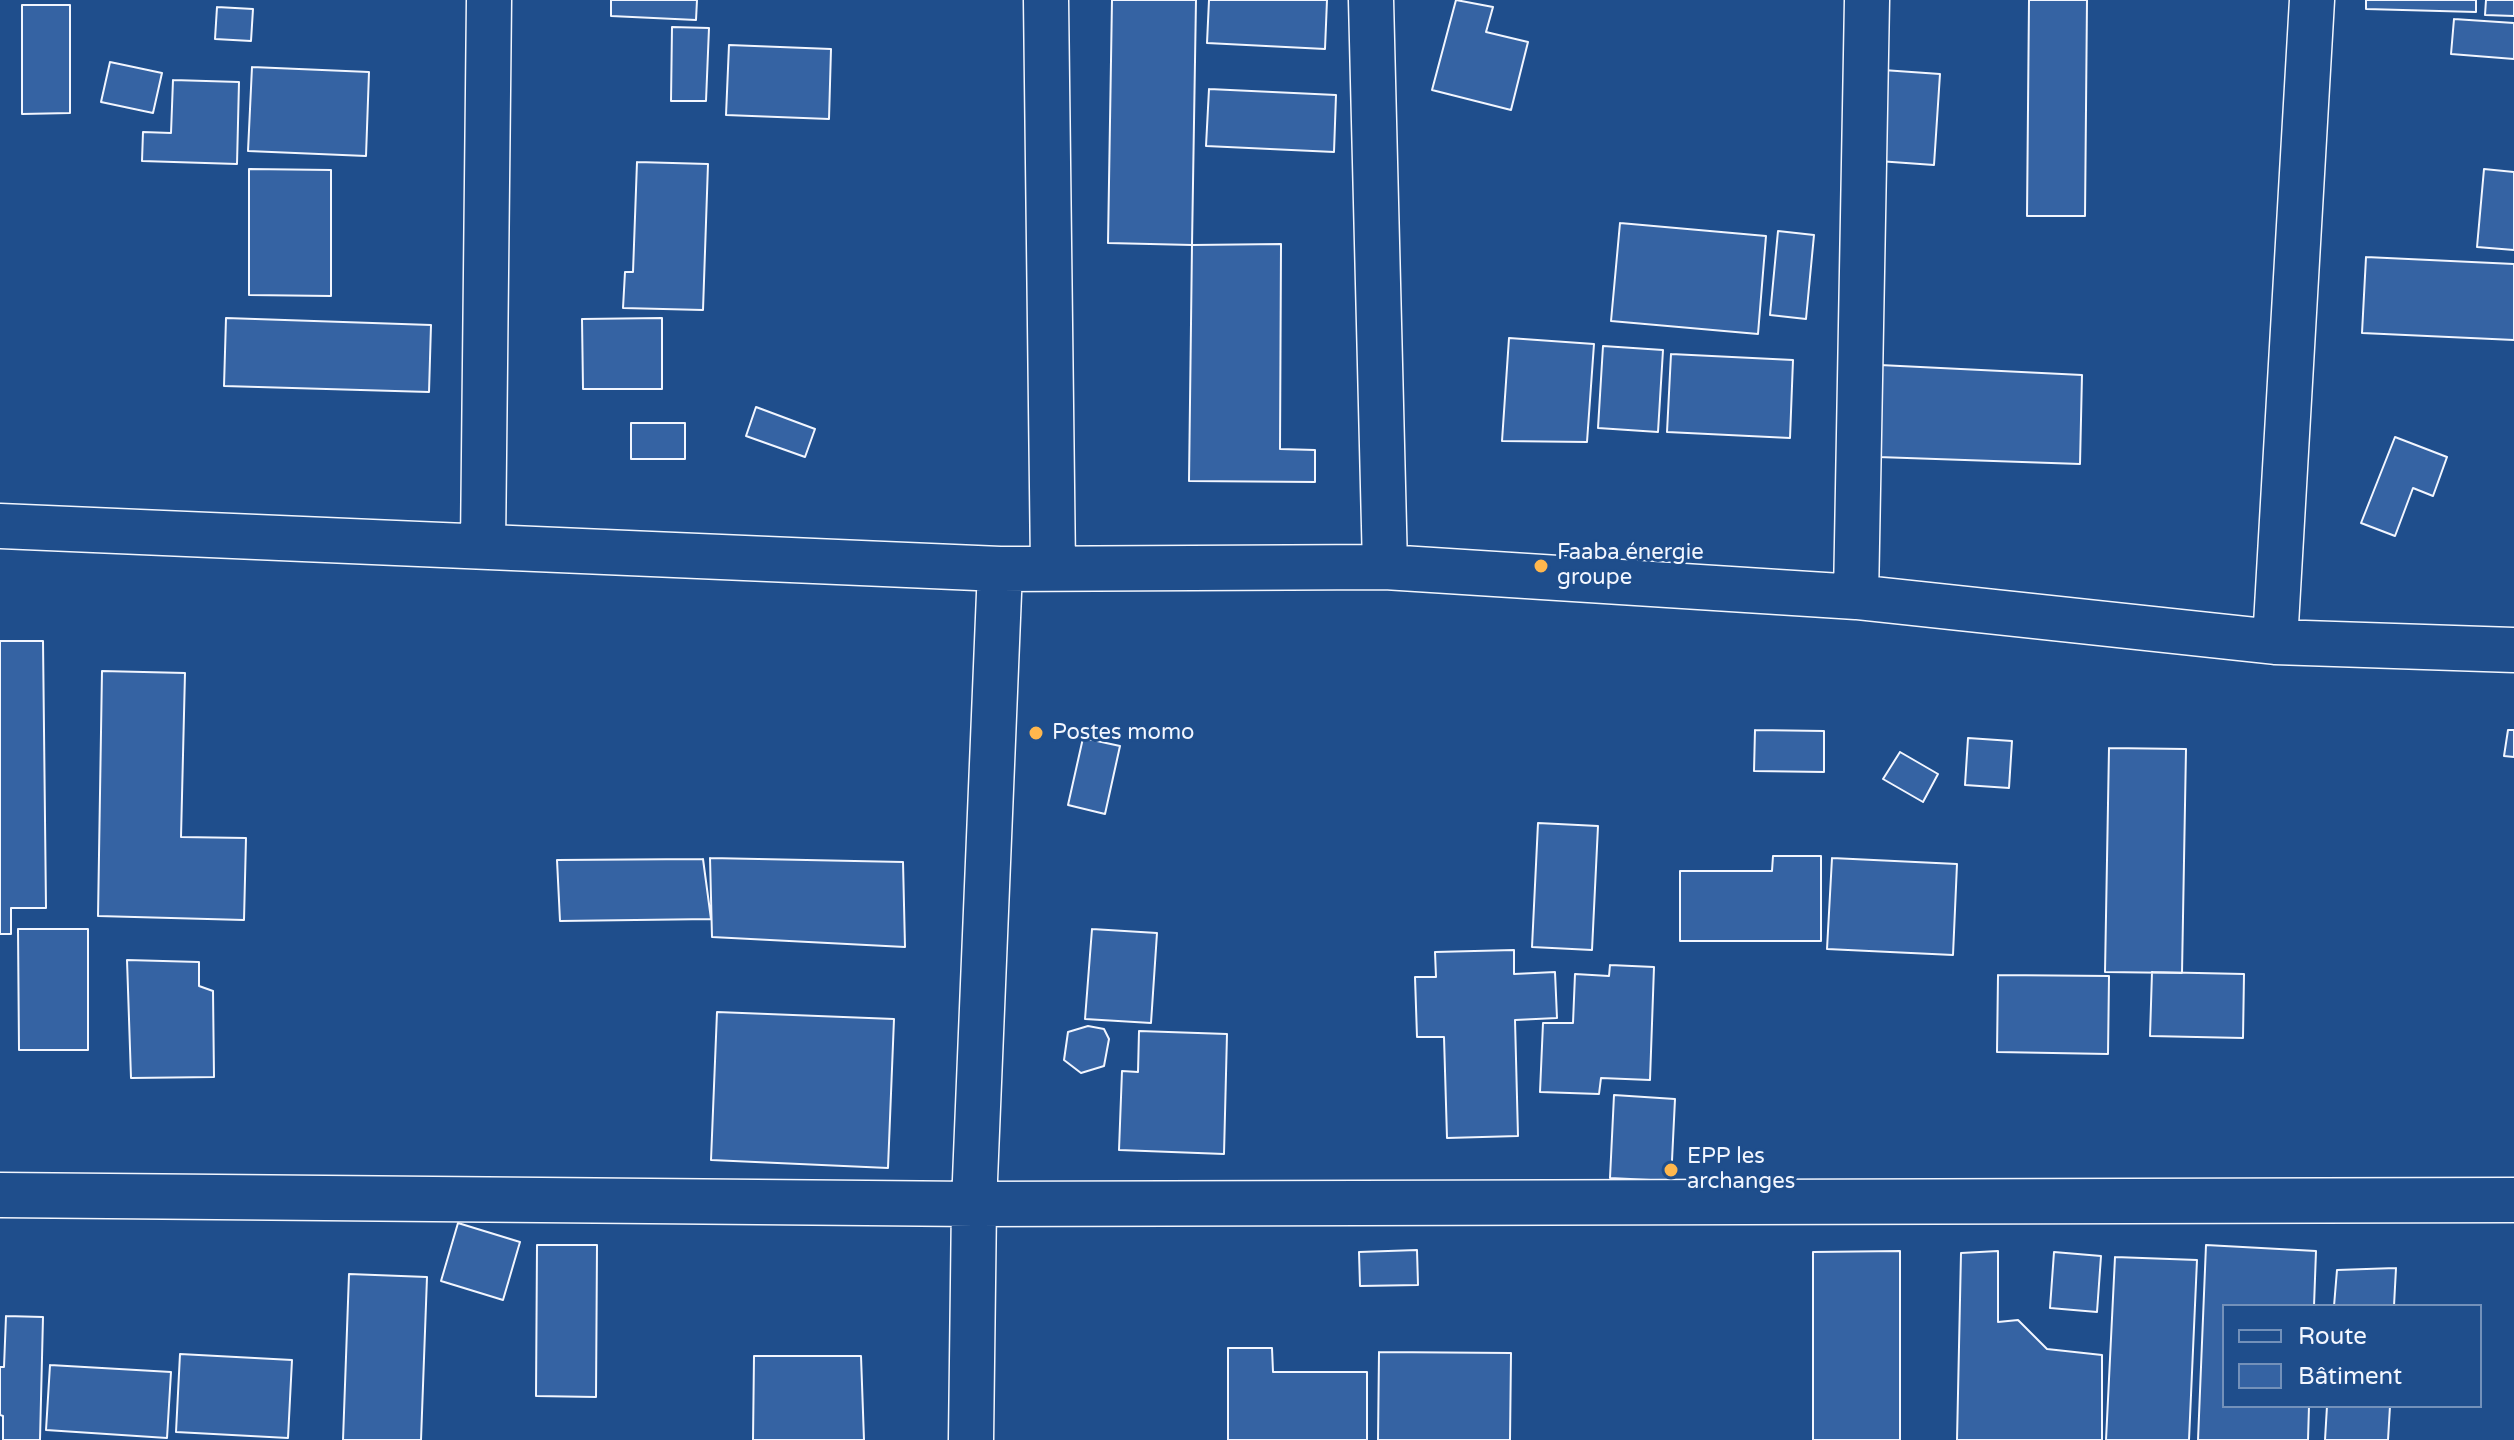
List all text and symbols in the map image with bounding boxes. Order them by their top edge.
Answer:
place label: Faaba énergie groupe [1557,540,1704,592]
marker: Faaba énergie groupe [1532,557,1550,575]
place label: Postes momo [1052,720,1194,746]
marker: Postes momo [1027,724,1045,742]
place label: EPP les archanges [1687,1144,1795,1196]
marker: EPP les archanges [1662,1161,1680,1179]
legend [2222,1304,2482,1408]
text: Route [2298,1322,2367,1351]
text: Bâtiment [2298,1362,2402,1391]

